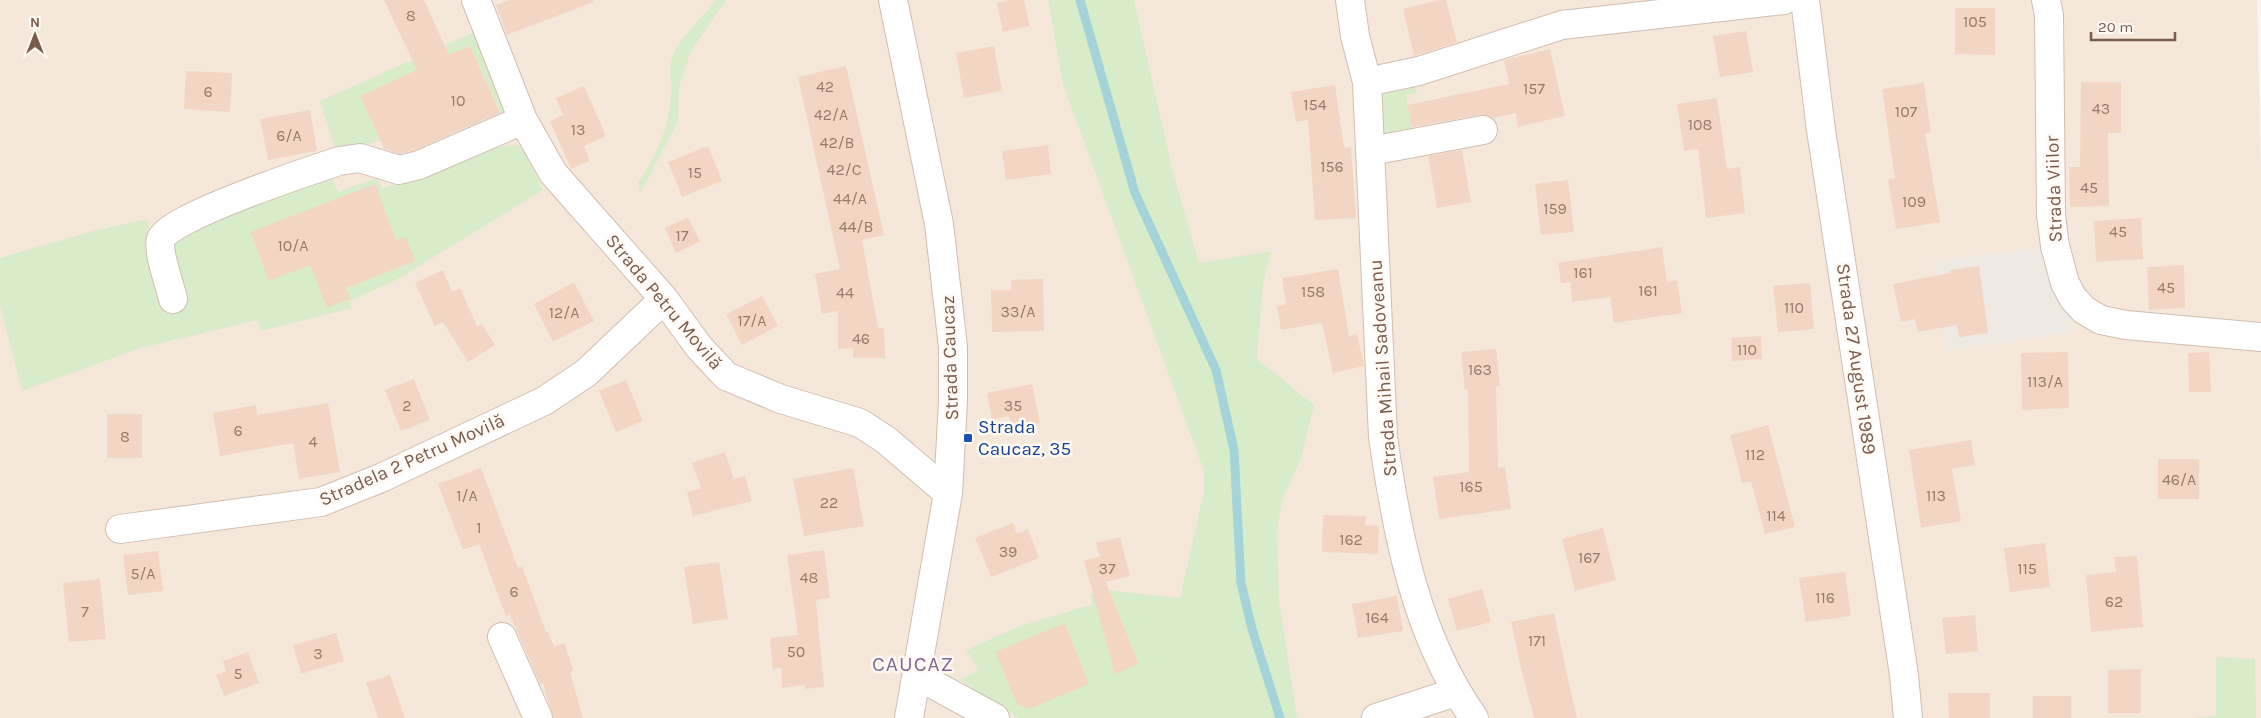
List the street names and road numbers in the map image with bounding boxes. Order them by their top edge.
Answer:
street label: Strada Viilor [2041,135,2067,243]
street label: Strada Petru Movilă [601,230,727,374]
street label: Strada Mihail Sadoveanu [1364,259,1402,477]
street label: Strada 27 August 1989 [1832,262,1880,456]
street label: Strada Caucaz [937,295,963,421]
street label: Stradela 2 Petru Movilă [316,409,508,511]

